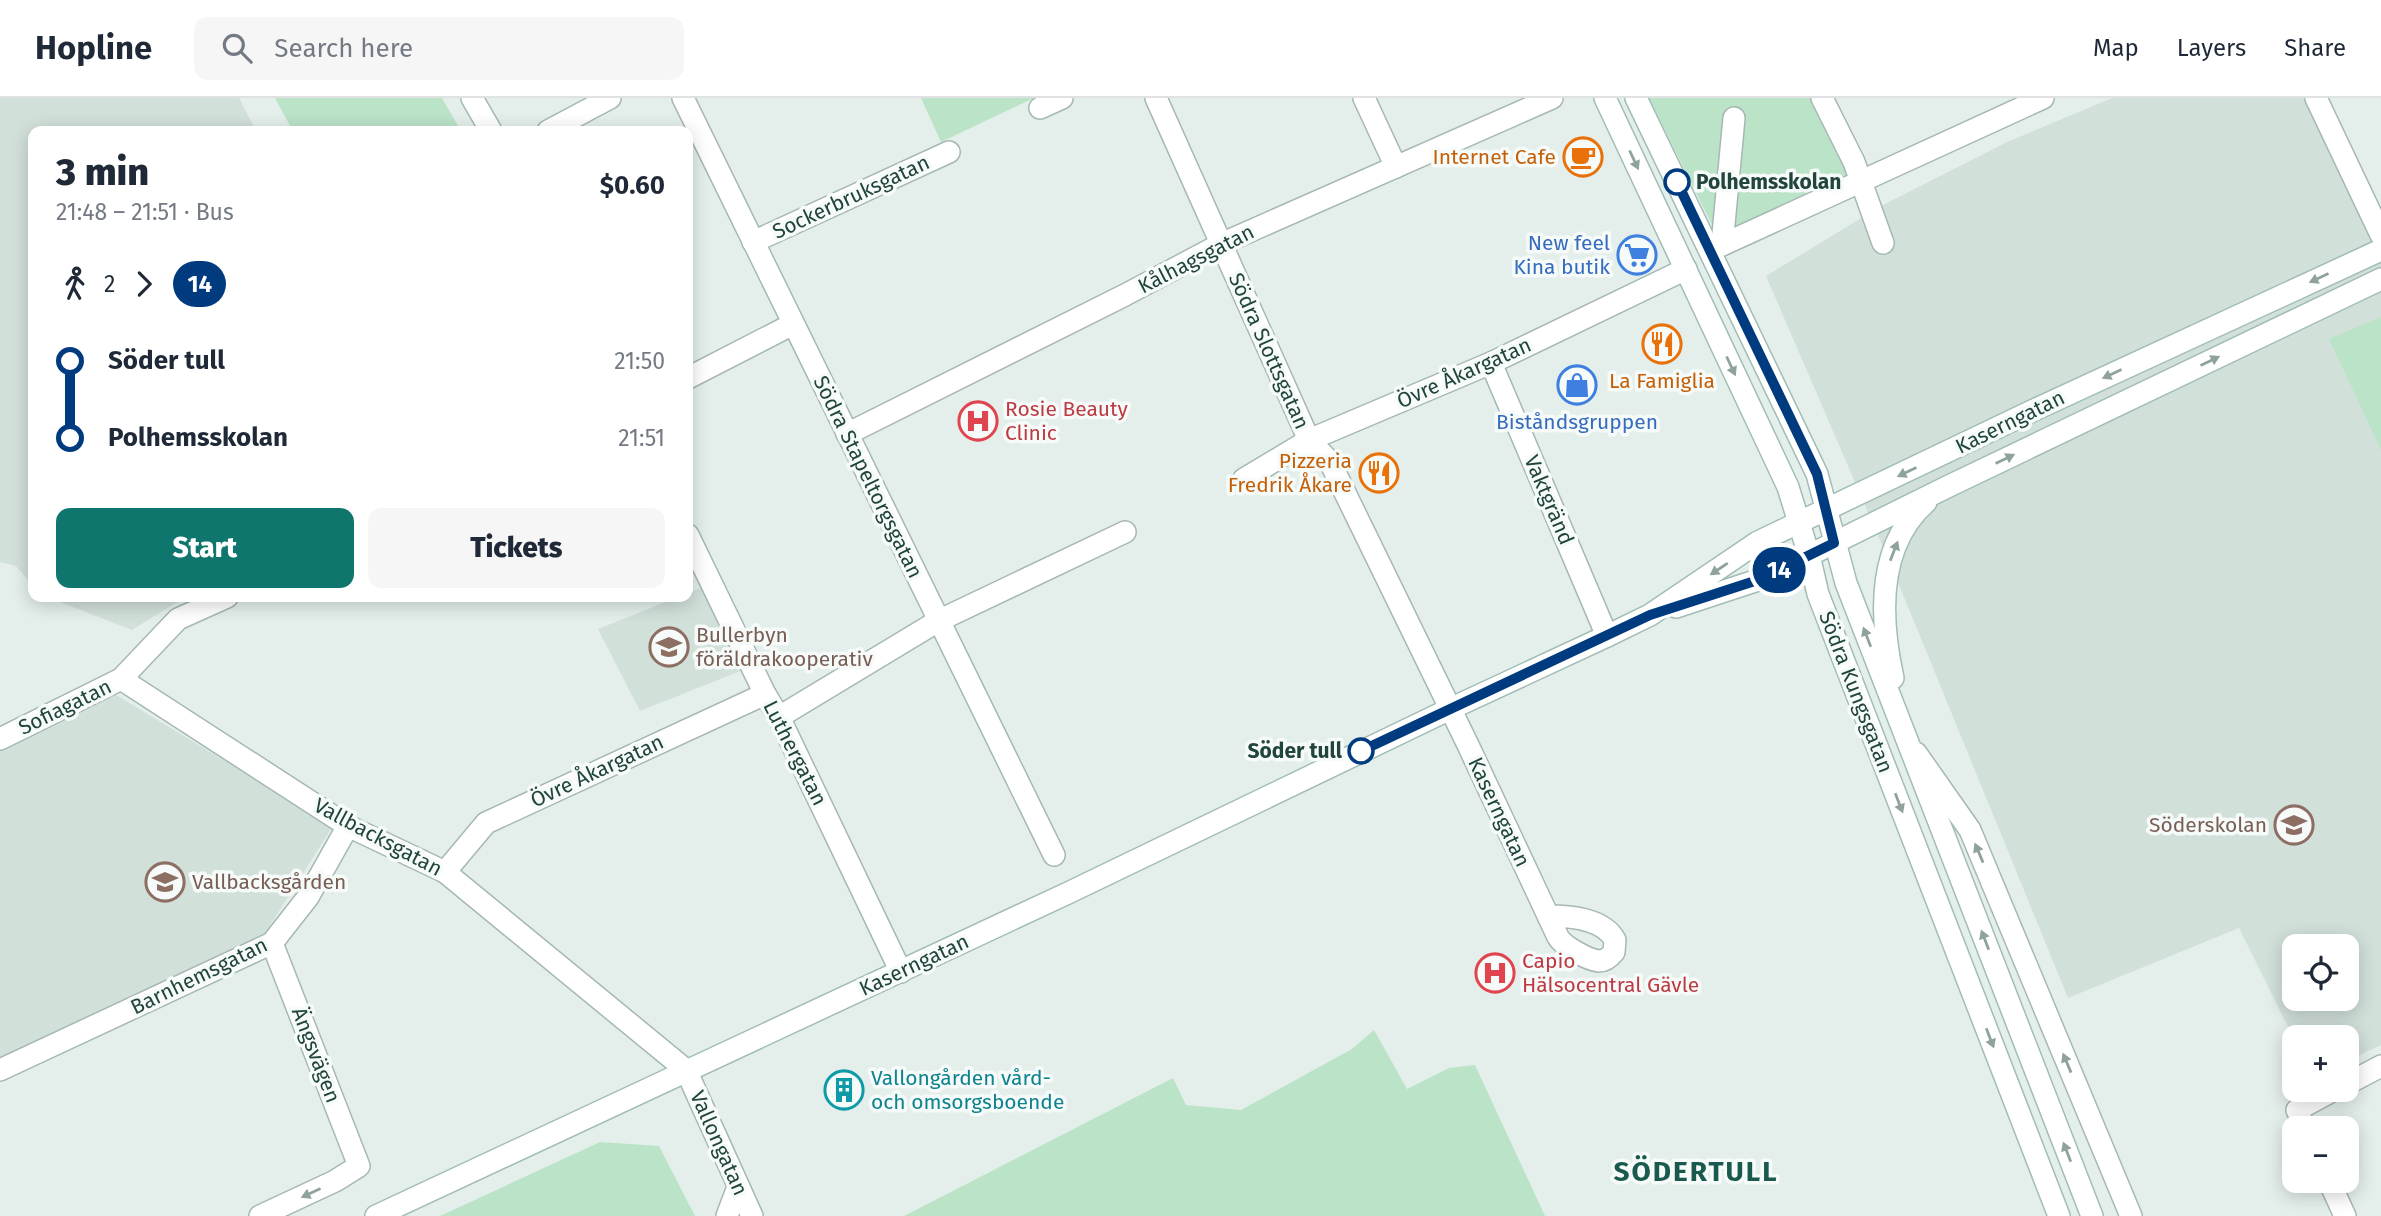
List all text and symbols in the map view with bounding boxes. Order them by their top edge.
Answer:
search box [194,17,684,80]
text: Hopline [35,28,152,68]
icon: search [218,29,256,67]
text: Search here [274,33,413,64]
text: Map [2093,34,2139,62]
text: Layers [2177,34,2246,62]
text: Share [2284,34,2346,62]
cafe icon: Internet Cafe [1562,136,1604,178]
place label: Internet Cafe [1433,144,1556,170]
text: 3 min [56,149,149,195]
street label: Sockerbruksgatan [768,149,934,245]
one-way arrow [1629,150,1640,170]
marker: Polhemsskolan [1664,169,1690,195]
place label: Polhemsskolan [1696,169,1841,195]
text: $0.60 [600,170,665,201]
text: 21:48 – 21:51 · Bus [56,198,234,226]
street label: Kålhagsgatan [1134,219,1258,299]
place label: New feel Kina butik [1513,230,1610,280]
supermarket icon: New feel Kina butik [1616,234,1658,276]
icon: walk [56,265,94,303]
icon: forward [125,265,163,303]
street label: Södra Slottsgatan [1223,269,1315,433]
text: 2 [104,270,115,298]
text: 14 [187,270,212,298]
one-way arrow [2309,272,2329,284]
restaurant icon: La Famiglia [1641,323,1683,365]
street label: Övre Åkargatan [1393,332,1535,414]
text: Söder tull [108,345,225,376]
text: 21:50 [614,347,665,375]
one-way arrow [2200,355,2220,367]
one-way arrow [1725,356,1737,376]
shop icon: Biståndsgruppen [1556,364,1598,406]
place label: La Famiglia [1609,368,1715,394]
one-way arrow [2102,369,2123,380]
street label: Södra Stapeltorgsgatan [808,372,928,582]
street label: Kaserngatan [1951,384,2069,460]
place label: Rosie Beauty Clinic [1005,396,1129,446]
hospital icon: Rosie Beauty Clinic [957,400,999,442]
place label: Biståndsgruppen [1496,409,1658,435]
text: Polhemsskolan [108,422,288,453]
text: 21:51 [618,424,665,452]
place label: Pizzeria Fredrik Åkare [1228,448,1352,498]
street label: Vaktgränd [1519,451,1579,549]
restaurant icon: Pizzeria Fredrik Åkare [1358,452,1400,494]
one-way arrow [1995,453,2015,465]
one-way arrow [1897,466,1917,477]
button: Start [56,508,354,588]
button: Tickets [368,508,665,588]
one-way arrow [1889,541,1900,562]
line badge: 14 [1748,547,1810,593]
text: 14 [1767,556,1791,584]
one-way arrow [1709,562,1729,575]
street label: Södra Kungsgatan [1813,608,1899,776]
place label: Bullerbyn föräldrakooperativ [696,622,873,672]
school or university icon: Bullerbyn föräldrakooperativ [648,626,690,668]
one-way arrow [1861,626,1872,647]
street label: Sofiagatan [14,673,116,741]
street label: Luthergatan [757,696,833,810]
street label: Övre Åkargatan [526,729,668,813]
place label: Söder tull [1248,738,1343,764]
marker: Söder tull [1348,738,1374,764]
street label: Kaserngatan [1462,753,1536,871]
street label: Vallbacksgatan [309,792,447,882]
one-way arrow [1893,793,1904,814]
school or university icon: Söderskolan [2273,804,2315,846]
place label: Söderskolan [2149,812,2267,838]
one-way arrow [1973,842,1984,863]
school or university icon: Vallbacksgården [144,861,186,903]
place label: Vallbacksgården [192,869,346,895]
street label: Kaserngatan [855,928,973,1002]
one-way arrow [1979,930,1990,951]
street label: Barnhemsgatan [126,932,272,1020]
map controls [2282,934,2359,1193]
button: locate [2282,934,2359,1011]
place label: Capio Hälsocentral Gävle [1522,948,1699,998]
hospital icon: Capio Hälsocentral Gävle [1474,952,1516,994]
street label: Ängsvägen [286,1004,346,1106]
button: + [2282,1025,2359,1102]
one-way arrow [1985,1027,1996,1048]
one-way arrow [2061,1052,2072,1073]
place label: Vallongården vård- och omsorgsboende [871,1065,1064,1115]
building icon: Vallongården vård- och omsorgsboende [823,1069,865,1111]
street label: Vallongatan [684,1087,754,1199]
button: − [2282,1116,2359,1193]
one-way arrow [2061,1142,2072,1163]
district label: SÖDERTULL [1613,1155,1779,1188]
one-way arrow [300,1187,321,1198]

